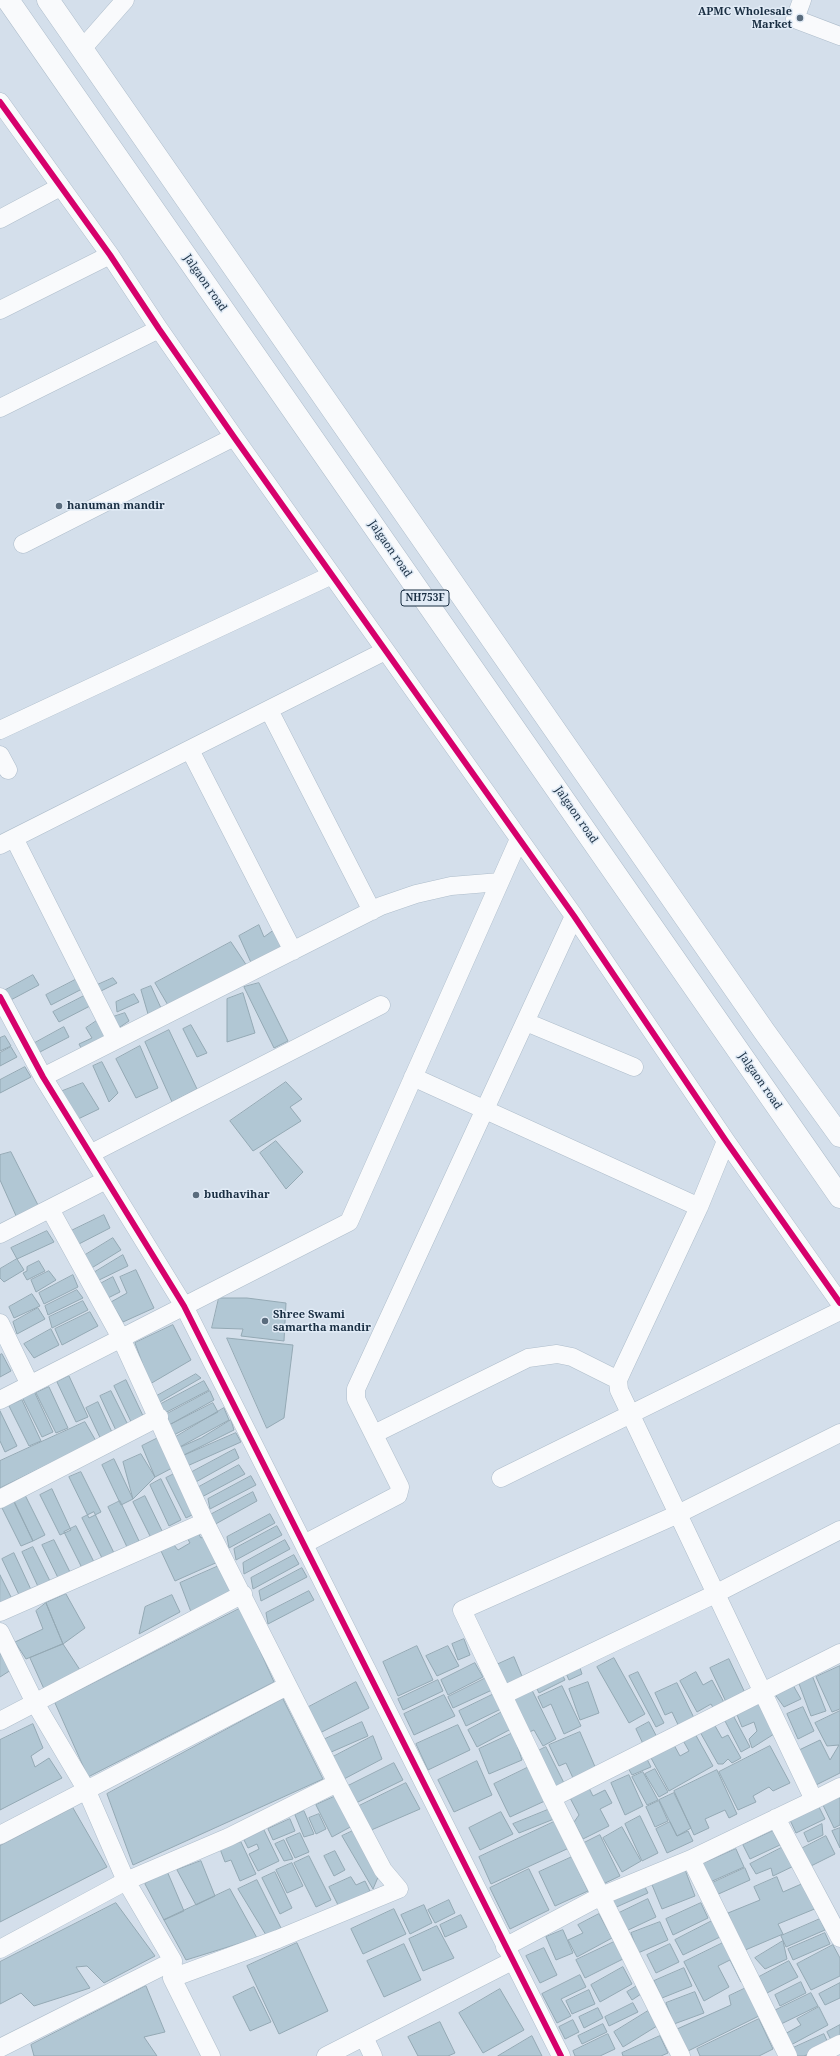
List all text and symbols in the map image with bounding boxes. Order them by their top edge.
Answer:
place label: APMC Wholesale Market [698,5,792,31]
marker: APMC Wholesale Market [795,13,805,23]
street label: Jalgaon road [181,252,229,314]
place label: hanuman mandir [67,499,165,513]
marker: hanuman mandir [54,501,64,511]
street label: Jalgaon road [366,518,414,580]
road number: NH753F [401,590,449,606]
street label: Jalgaon road [552,784,600,846]
street label: Jalgaon road [736,1050,784,1112]
place label: budhavihar [204,1188,270,1202]
marker: budhavihar [191,1190,201,1200]
place label: Shree Swami samartha mandir [273,1308,371,1334]
marker: Shree Swami samartha mandir [260,1316,270,1326]

